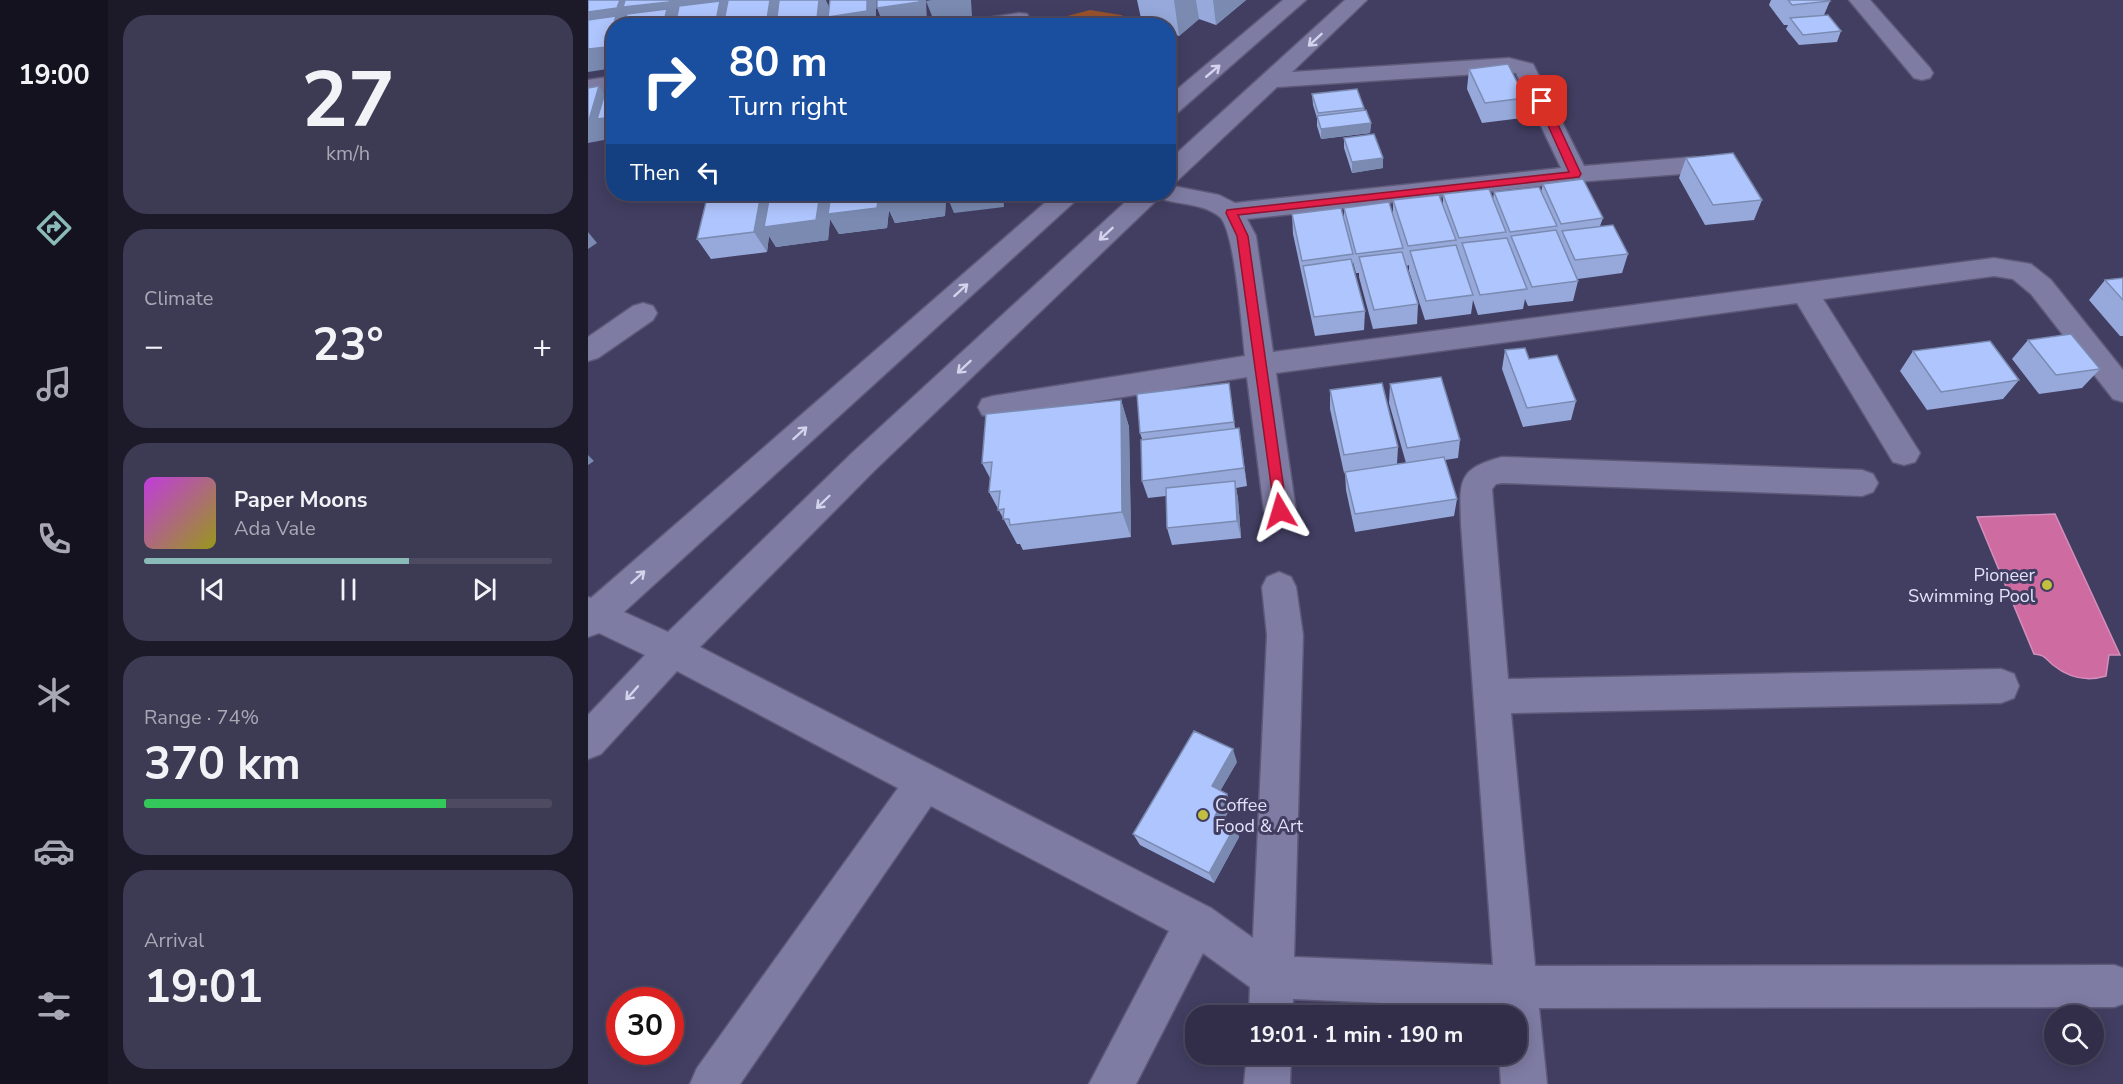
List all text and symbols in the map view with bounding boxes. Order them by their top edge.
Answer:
one-way arrow [1307,33,1322,47]
text: 80 m [729,34,828,91]
icon: right [630,42,708,120]
text: 27 [301,47,395,154]
text: 19:00 [18,57,90,94]
one-way arrow [1205,64,1220,78]
pin [1516,75,1567,126]
icon: arrive [1525,84,1558,117]
text: Turn right [729,88,847,125]
text: km/h [326,140,370,167]
icon: left [692,156,725,189]
text: Then [630,158,680,188]
icon: directions [33,207,75,249]
one-way arrow [1099,226,1114,240]
one-way arrow [953,283,968,297]
text: Climate [144,285,213,312]
text: 23° [312,315,384,376]
text: − [144,324,164,369]
text: + [532,324,552,369]
one-way arrow [957,360,972,374]
icon: music [33,363,75,405]
one-way arrow [792,426,807,440]
position arrow [1248,479,1312,543]
text: Paper Moons [234,485,368,515]
one-way arrow [816,495,831,509]
text: Ada Vale [234,515,316,542]
icon: phone [33,518,75,560]
place label: Pioneer Swimming Pool [1908,563,2036,608]
one-way arrow [630,570,645,584]
icon: previous [196,573,229,606]
icon: pause [332,573,365,606]
icon: next [468,573,501,606]
marker: Pioneer Swimming Pool [2040,578,2054,592]
icon: climate [33,674,75,716]
one-way arrow [625,685,639,700]
text: Range · 74% [144,704,259,731]
text: 370 km [144,734,301,795]
place label: Coffee Food & Art [1215,793,1304,838]
marker: Coffee Food & Art [1196,808,1210,822]
icon: car [33,830,75,872]
text: Arrival [144,927,204,954]
text: 19:01 [144,957,263,1018]
icon: filters [33,985,75,1027]
speed limit sign: 30 [606,987,684,1065]
map controls [2044,1005,2104,1065]
button: search [2044,1005,2104,1065]
text: 19:01 · 1 min · 190 m [1249,1020,1463,1050]

